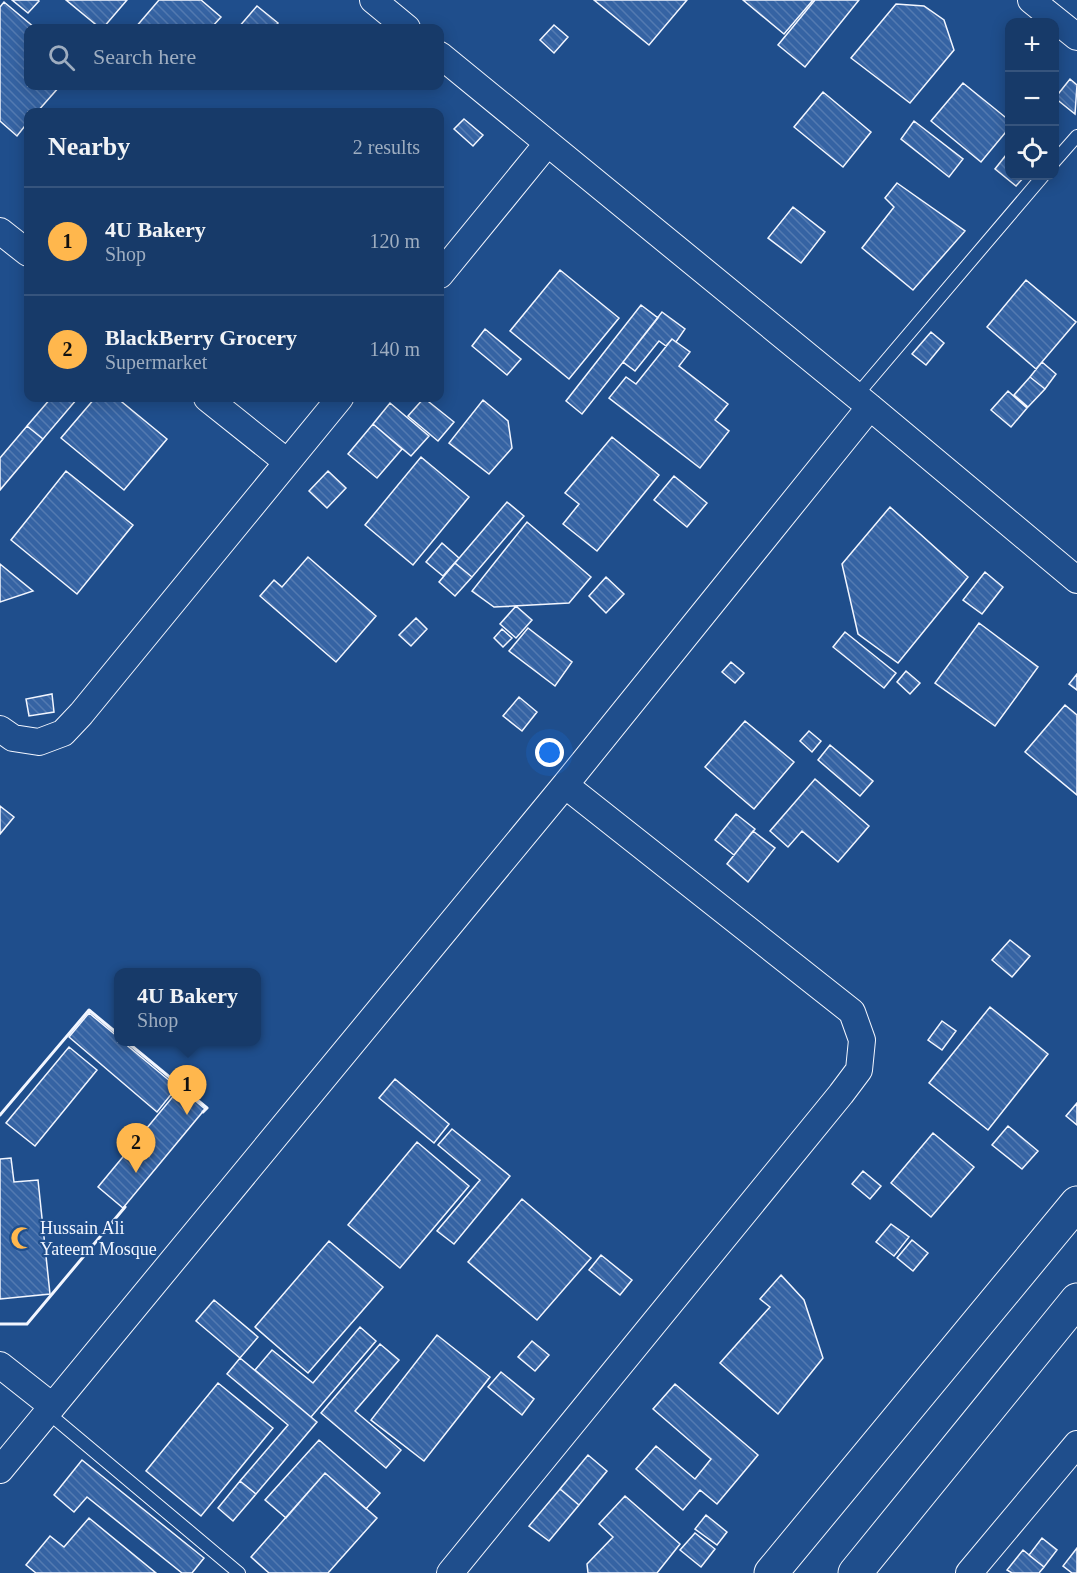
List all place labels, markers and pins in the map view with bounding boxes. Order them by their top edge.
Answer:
pin: 1 [168,1066,207,1115]
pin: 2 [116,1124,156,1173]
place label: Hussain Ali Yateem Mosque [40,1218,157,1259]
mosque icon: Hussain Ali Yateem Mosque [9,1225,35,1251]

